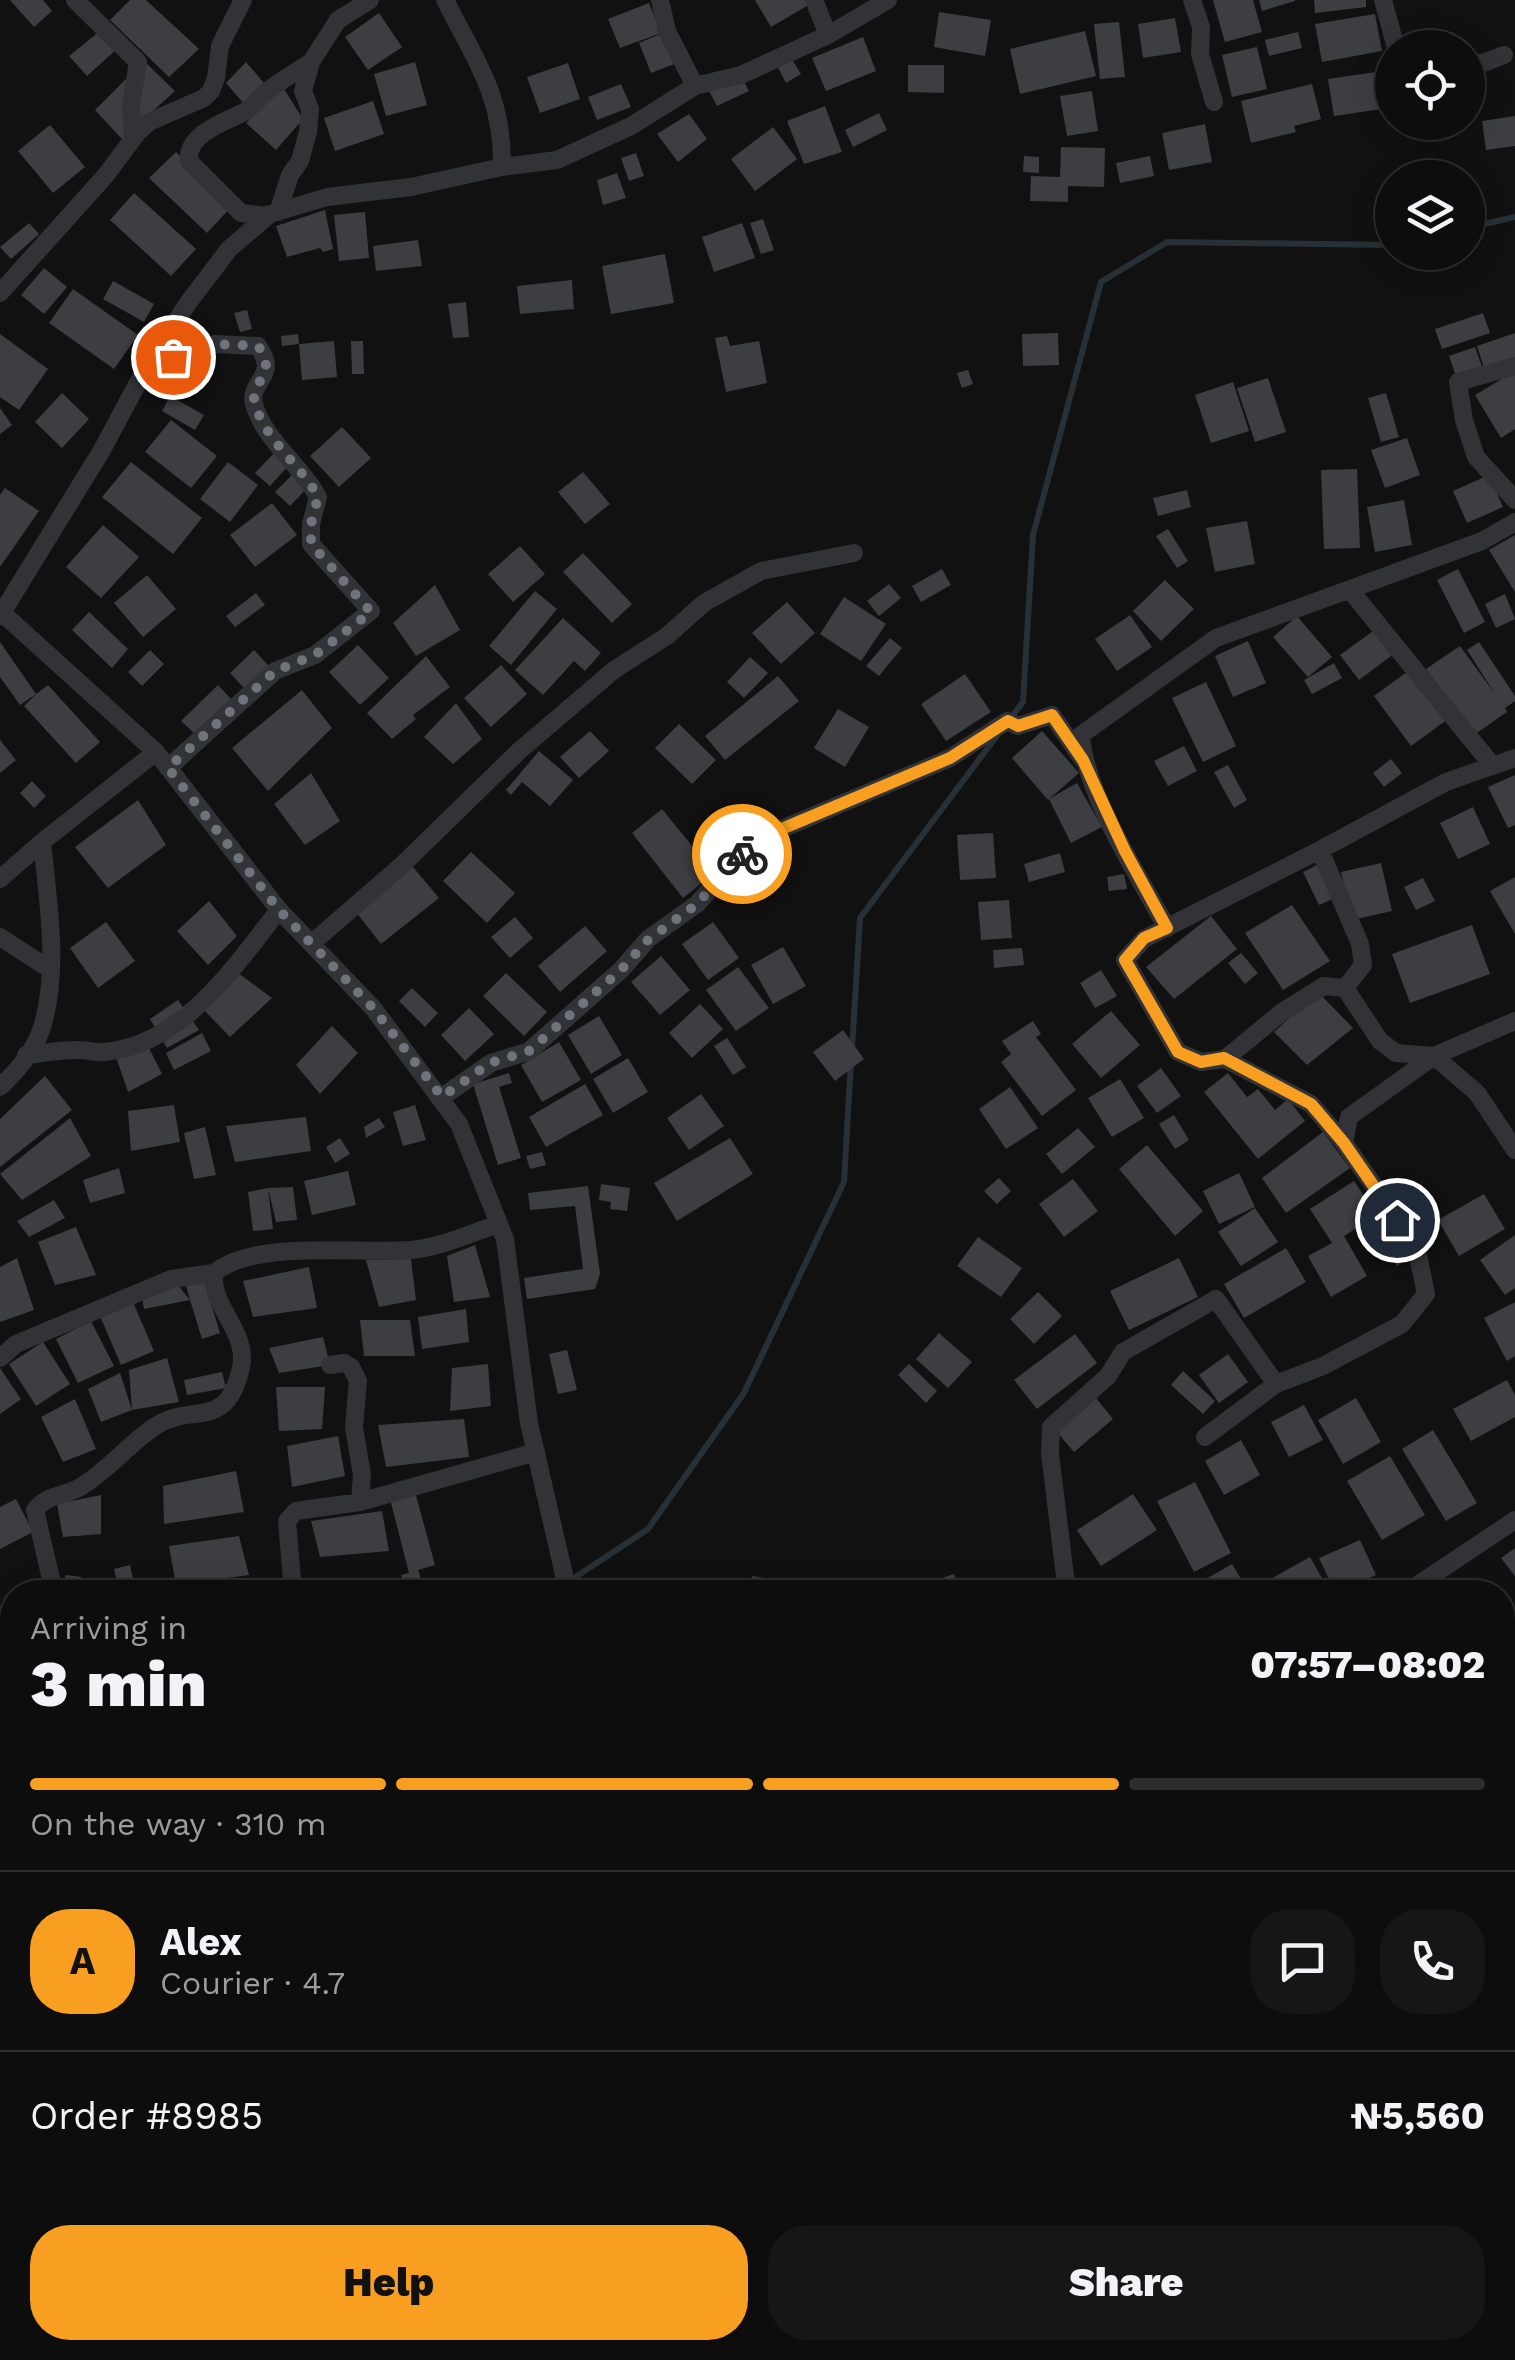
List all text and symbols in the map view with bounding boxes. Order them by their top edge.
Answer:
map controls [1375,30,1485,270]
button: locate [1375,30,1485,140]
button: layers [1375,160,1485,270]
pin [131,315,216,400]
icon: bag [146,330,201,385]
courier [692,804,792,904]
icon: bike [715,827,770,882]
pin [1355,1178,1440,1263]
icon: home [1370,1193,1425,1248]
text: Arriving in [30,1609,187,1647]
text: 07:57–08:02 [1250,1643,1485,1687]
text: 3 min [30,1646,207,1722]
text: On the way · 310 m [30,1805,327,1843]
button: chat [1250,1909,1355,2014]
button: phone [1380,1909,1485,2014]
text: Alex [160,1920,242,1964]
text: A [70,1939,95,1983]
text: Courier · 4.7 [160,1964,345,2002]
text: Order #8985 [30,2094,263,2138]
text: ₦5,560 [1351,2094,1485,2138]
button: Help [30,2225,748,2340]
button: Share [768,2225,1485,2340]

